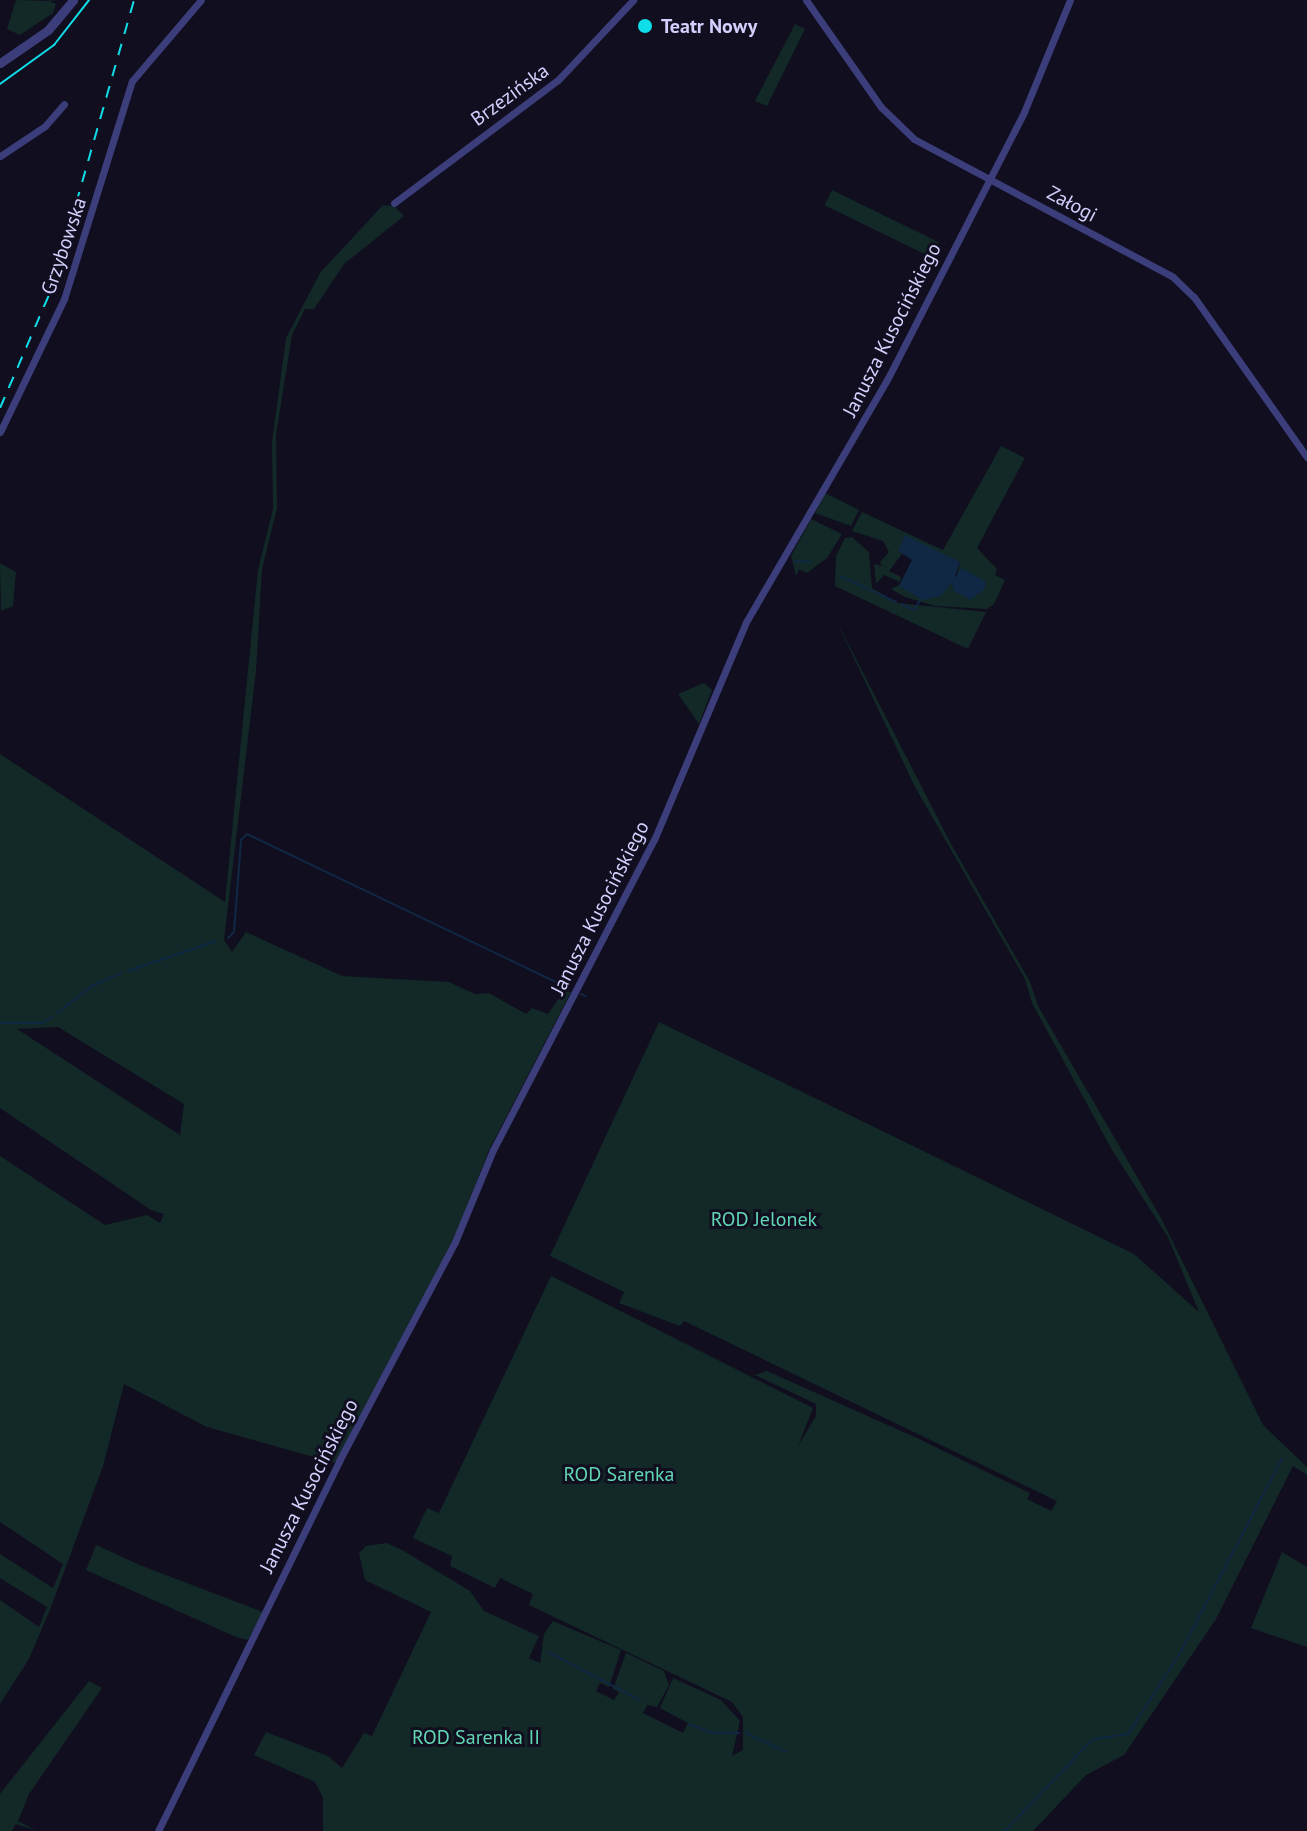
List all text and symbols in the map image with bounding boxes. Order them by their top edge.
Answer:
place label: Teatr Nowy [661,14,757,38]
marker: Teatr Nowy [636,17,654,35]
street label: Brzezińska [466,59,554,131]
street label: Załogi [1043,181,1101,227]
street label: Grzybowska [36,194,92,298]
street label: Janusza Kusocińskiego [838,239,946,421]
street label: Janusza Kusocińskiego [546,817,654,999]
park label: ROD Jelonek [711,1207,817,1231]
street label: Janusza Kusocińskiego [255,1395,363,1577]
park label: ROD Sarenka [563,1462,675,1486]
park label: ROD Sarenka II [412,1725,540,1749]

